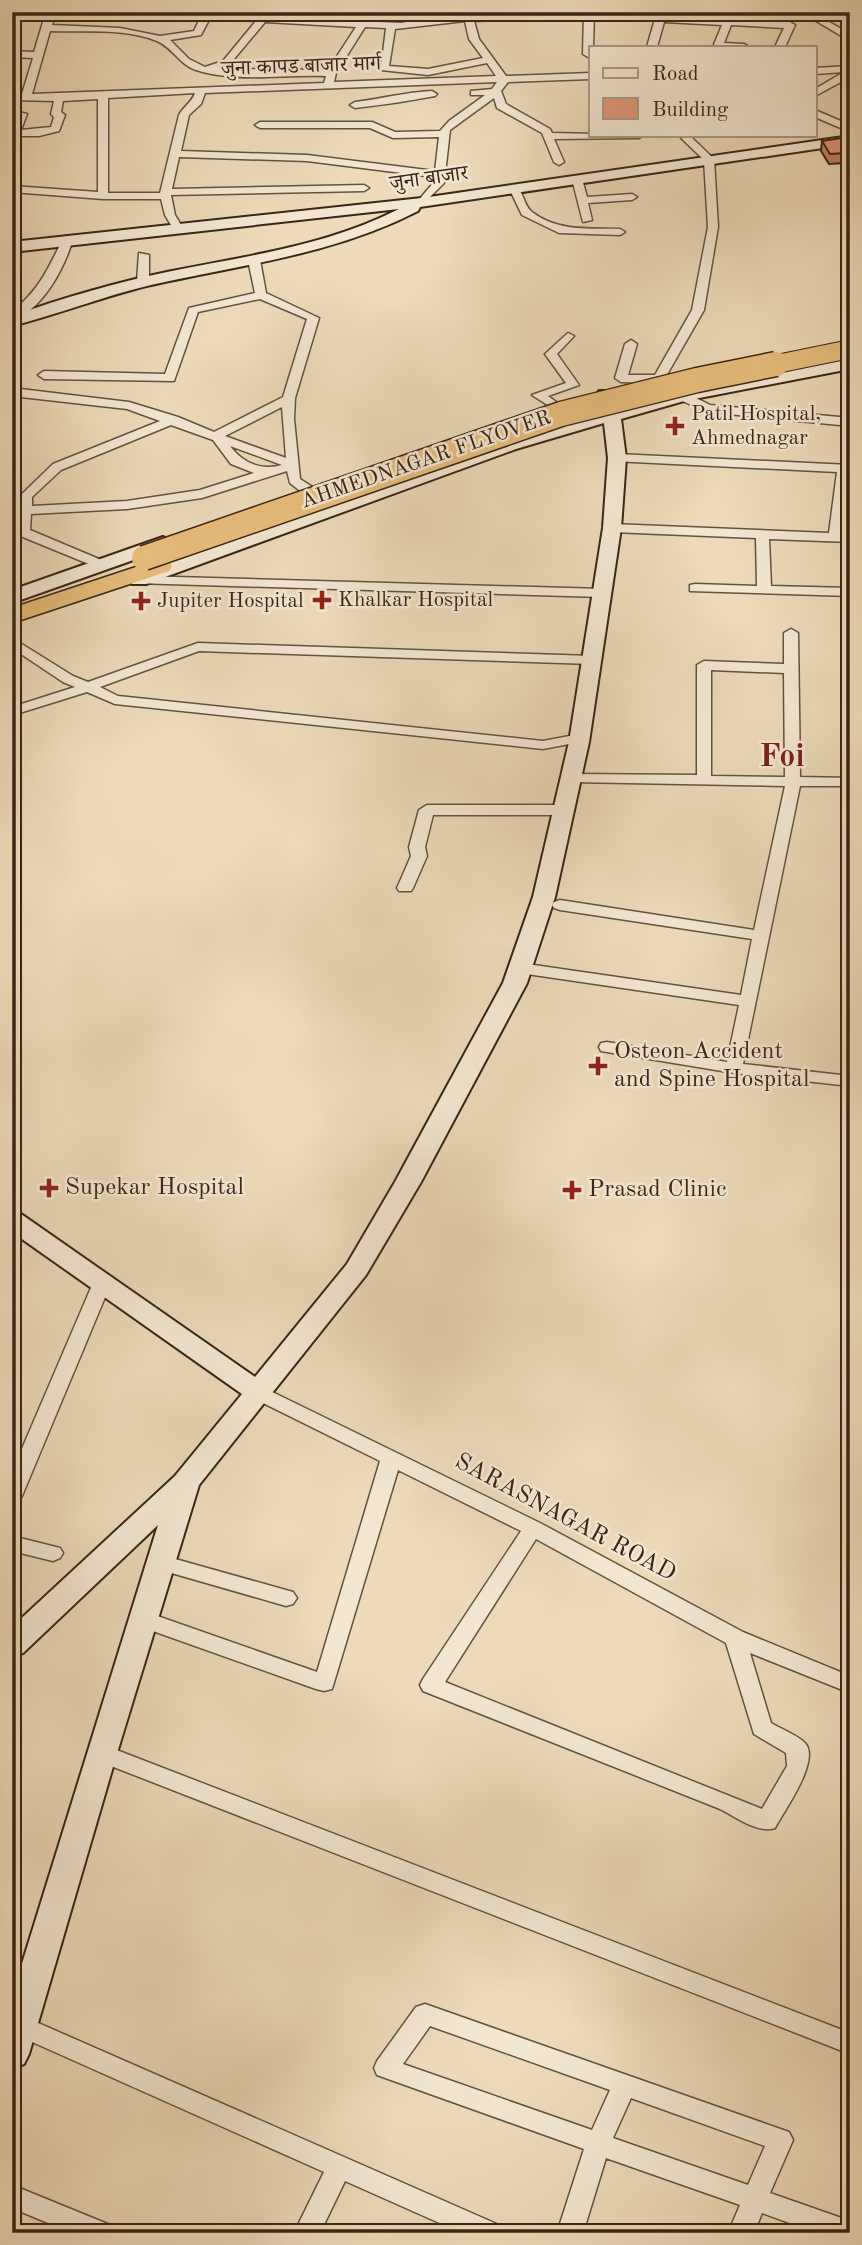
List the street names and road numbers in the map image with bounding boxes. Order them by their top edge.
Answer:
street label: जुना कापड बाजार मार्ग [219,51,382,82]
street label: जुना बाजार [388,163,471,197]
street label: AHMEDNAGAR FLYOVER [298,407,554,513]
street label: SARASNAGAR ROAD [451,1450,679,1586]

